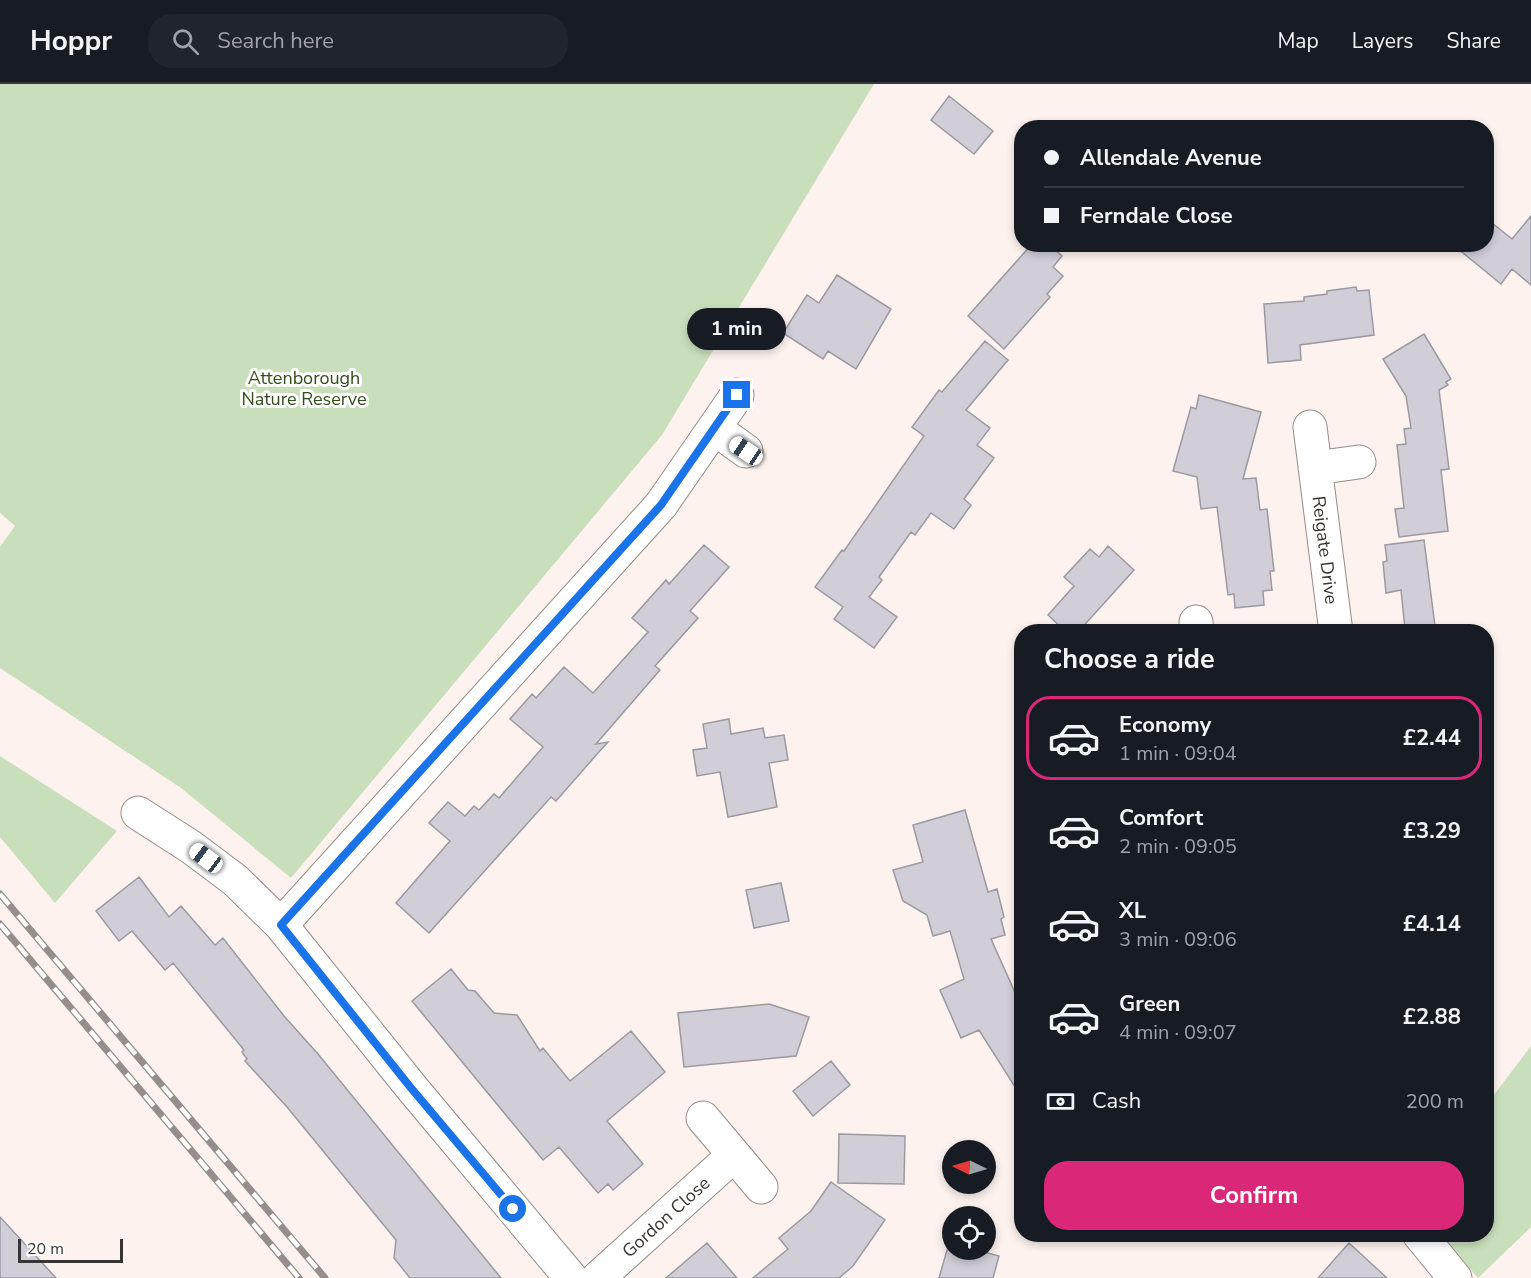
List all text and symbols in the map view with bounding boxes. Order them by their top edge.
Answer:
search box [148,14,568,68]
text: Hoppr [30,22,112,60]
icon: search [169,25,202,58]
text: Search here [217,26,334,56]
text: Map [1277,27,1319,55]
text: Layers [1352,27,1413,55]
text: Share [1446,27,1501,55]
text: Allendale Avenue [1080,143,1262,173]
text: Ferndale Close [1080,201,1233,231]
callout: 1 min [688,308,786,350]
text: 1 min [711,315,762,342]
park label: Attenborough Nature Reserve [241,366,367,411]
route end [723,381,750,408]
car [726,433,766,469]
street label: Reigate Drive [1306,495,1344,605]
text: Choose a ride [1044,641,1215,678]
text: Economy [1119,710,1211,740]
icon: car [1047,711,1101,765]
text: £2.44 [1403,723,1461,753]
text: 1 min · 09:04 [1119,740,1237,767]
text: Comfort [1119,803,1203,833]
icon: car [1047,804,1101,858]
text: £3.29 [1403,816,1461,846]
text: 2 min · 09:05 [1119,833,1237,860]
car [186,840,226,876]
text: XL [1119,896,1146,926]
icon: car [1047,897,1101,951]
text: £4.14 [1403,909,1461,939]
text: 3 min · 09:06 [1119,926,1237,953]
text: Green [1119,989,1180,1019]
icon: car [1047,990,1101,1044]
text: £2.88 [1403,1002,1461,1032]
text: 4 min · 09:07 [1119,1019,1237,1046]
icon: cash [1044,1085,1077,1118]
text: Cash [1092,1086,1141,1116]
text: 200 m [1406,1088,1464,1115]
north arrow [942,1140,996,1194]
map controls [942,1140,996,1260]
button: Confirm [1044,1161,1464,1230]
street label: Gordon Close [617,1171,715,1263]
route start [499,1195,526,1222]
button: locate [942,1206,996,1260]
scale bar [18,1236,123,1264]
text: 20 m [27,1238,64,1260]

